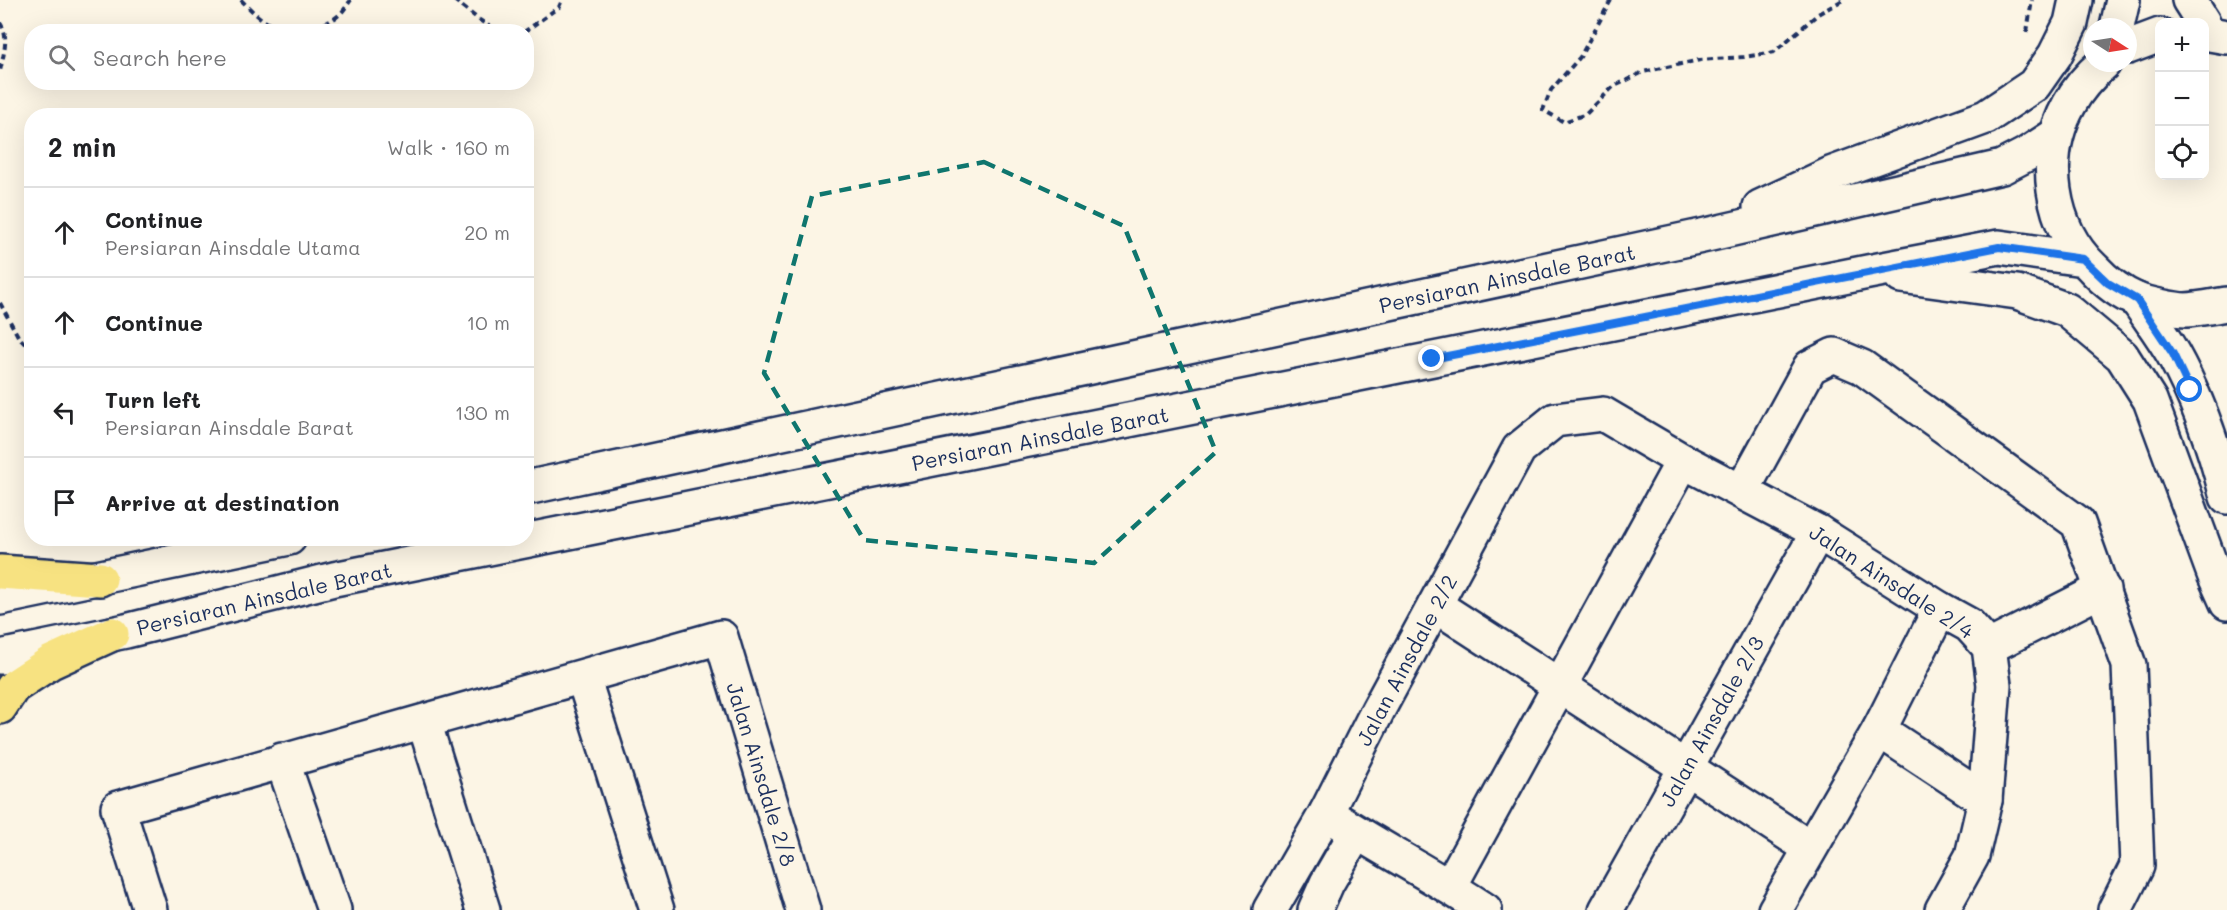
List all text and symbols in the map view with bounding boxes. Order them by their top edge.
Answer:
north arrow [2083,18,2137,72]
map controls [2155,18,2209,180]
button: + [2155,18,2209,72]
search box [24,24,534,90]
icon: search [45,41,78,74]
text: Search here [93,43,227,72]
button: − [2155,72,2209,126]
button: locate [2155,126,2209,180]
text: 2 min [48,130,116,164]
text: Walk · 160 m [387,134,510,160]
text: Continue [105,205,203,234]
icon: ahead [48,216,81,249]
text: 20 m [464,219,510,245]
text: Persiaran Ainsdale Utama [105,234,361,260]
street label: Persiaran Ainsdale Barat [1376,238,1638,318]
icon: ahead [48,306,81,339]
text: Continue [105,308,203,337]
text: 10 m [466,309,510,335]
route end [1418,345,1444,371]
route start [2176,376,2202,402]
text: Turn left [105,385,201,414]
icon: left [48,396,81,429]
text: 130 m [455,399,510,425]
street label: Persiaran Ainsdale Barat [909,400,1171,476]
text: Persiaran Ainsdale Barat [105,414,354,440]
icon: arrive [48,486,81,519]
text: Arrive at destination [105,488,340,517]
street label: Jalan Ainsdale 2/4 [1805,518,1980,645]
street label: Persiaran Ainsdale Barat [134,555,394,641]
street label: Jalan Ainsdale 2/2 [1349,570,1463,750]
street label: Jalan Ainsdale 2/3 [1653,631,1769,811]
street label: Jalan Ainsdale 2/8 [721,679,803,869]

